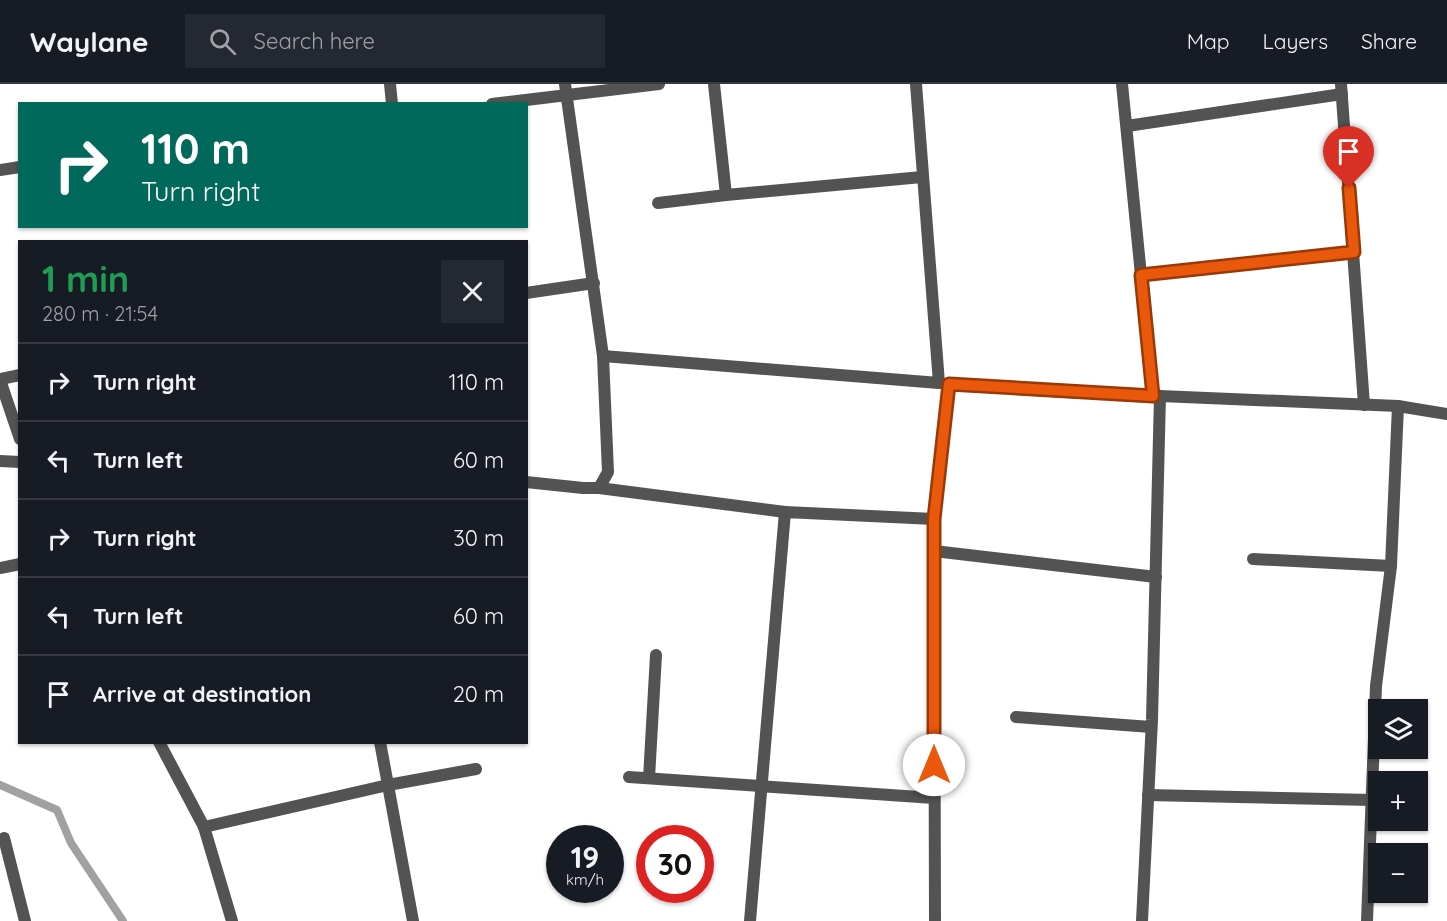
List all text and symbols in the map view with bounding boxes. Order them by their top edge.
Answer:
search box [185,14,605,68]
text: Waylane [30,24,149,59]
icon: search [206,25,239,58]
text: Search here [254,27,375,55]
text: Map [1187,28,1230,54]
text: Layers [1263,28,1328,54]
text: Share [1361,28,1417,54]
text: 110 m [141,122,250,175]
icon: right [42,126,120,204]
pin [1323,126,1374,188]
icon: arrive [1332,135,1365,168]
text: Turn right [141,174,260,208]
text: 1 min [42,256,129,301]
button: close [441,260,504,323]
text: 280 m · 21:54 [42,301,158,326]
icon: right [42,366,75,399]
text: Turn right [93,368,197,396]
text: 110 m [449,368,504,396]
icon: left [42,444,75,477]
text: Turn left [93,446,183,474]
text: 60 m [453,446,504,474]
icon: right [42,522,75,555]
text: Turn right [93,524,197,552]
text: 30 m [453,524,504,552]
icon: left [42,600,75,633]
text: Turn left [93,602,183,630]
text: 60 m [453,602,504,630]
icon: arrive [42,678,75,711]
text: Arrive at destination [93,680,311,708]
text: 20 m [453,680,504,708]
map controls [1368,699,1428,903]
button: layers [1368,699,1428,759]
position arrow [902,733,966,797]
button: + [1368,771,1428,831]
speed limit sign: 30 [636,825,714,903]
text: 19 [571,838,599,876]
button: − [1368,843,1428,903]
text: km/h [566,870,604,889]

